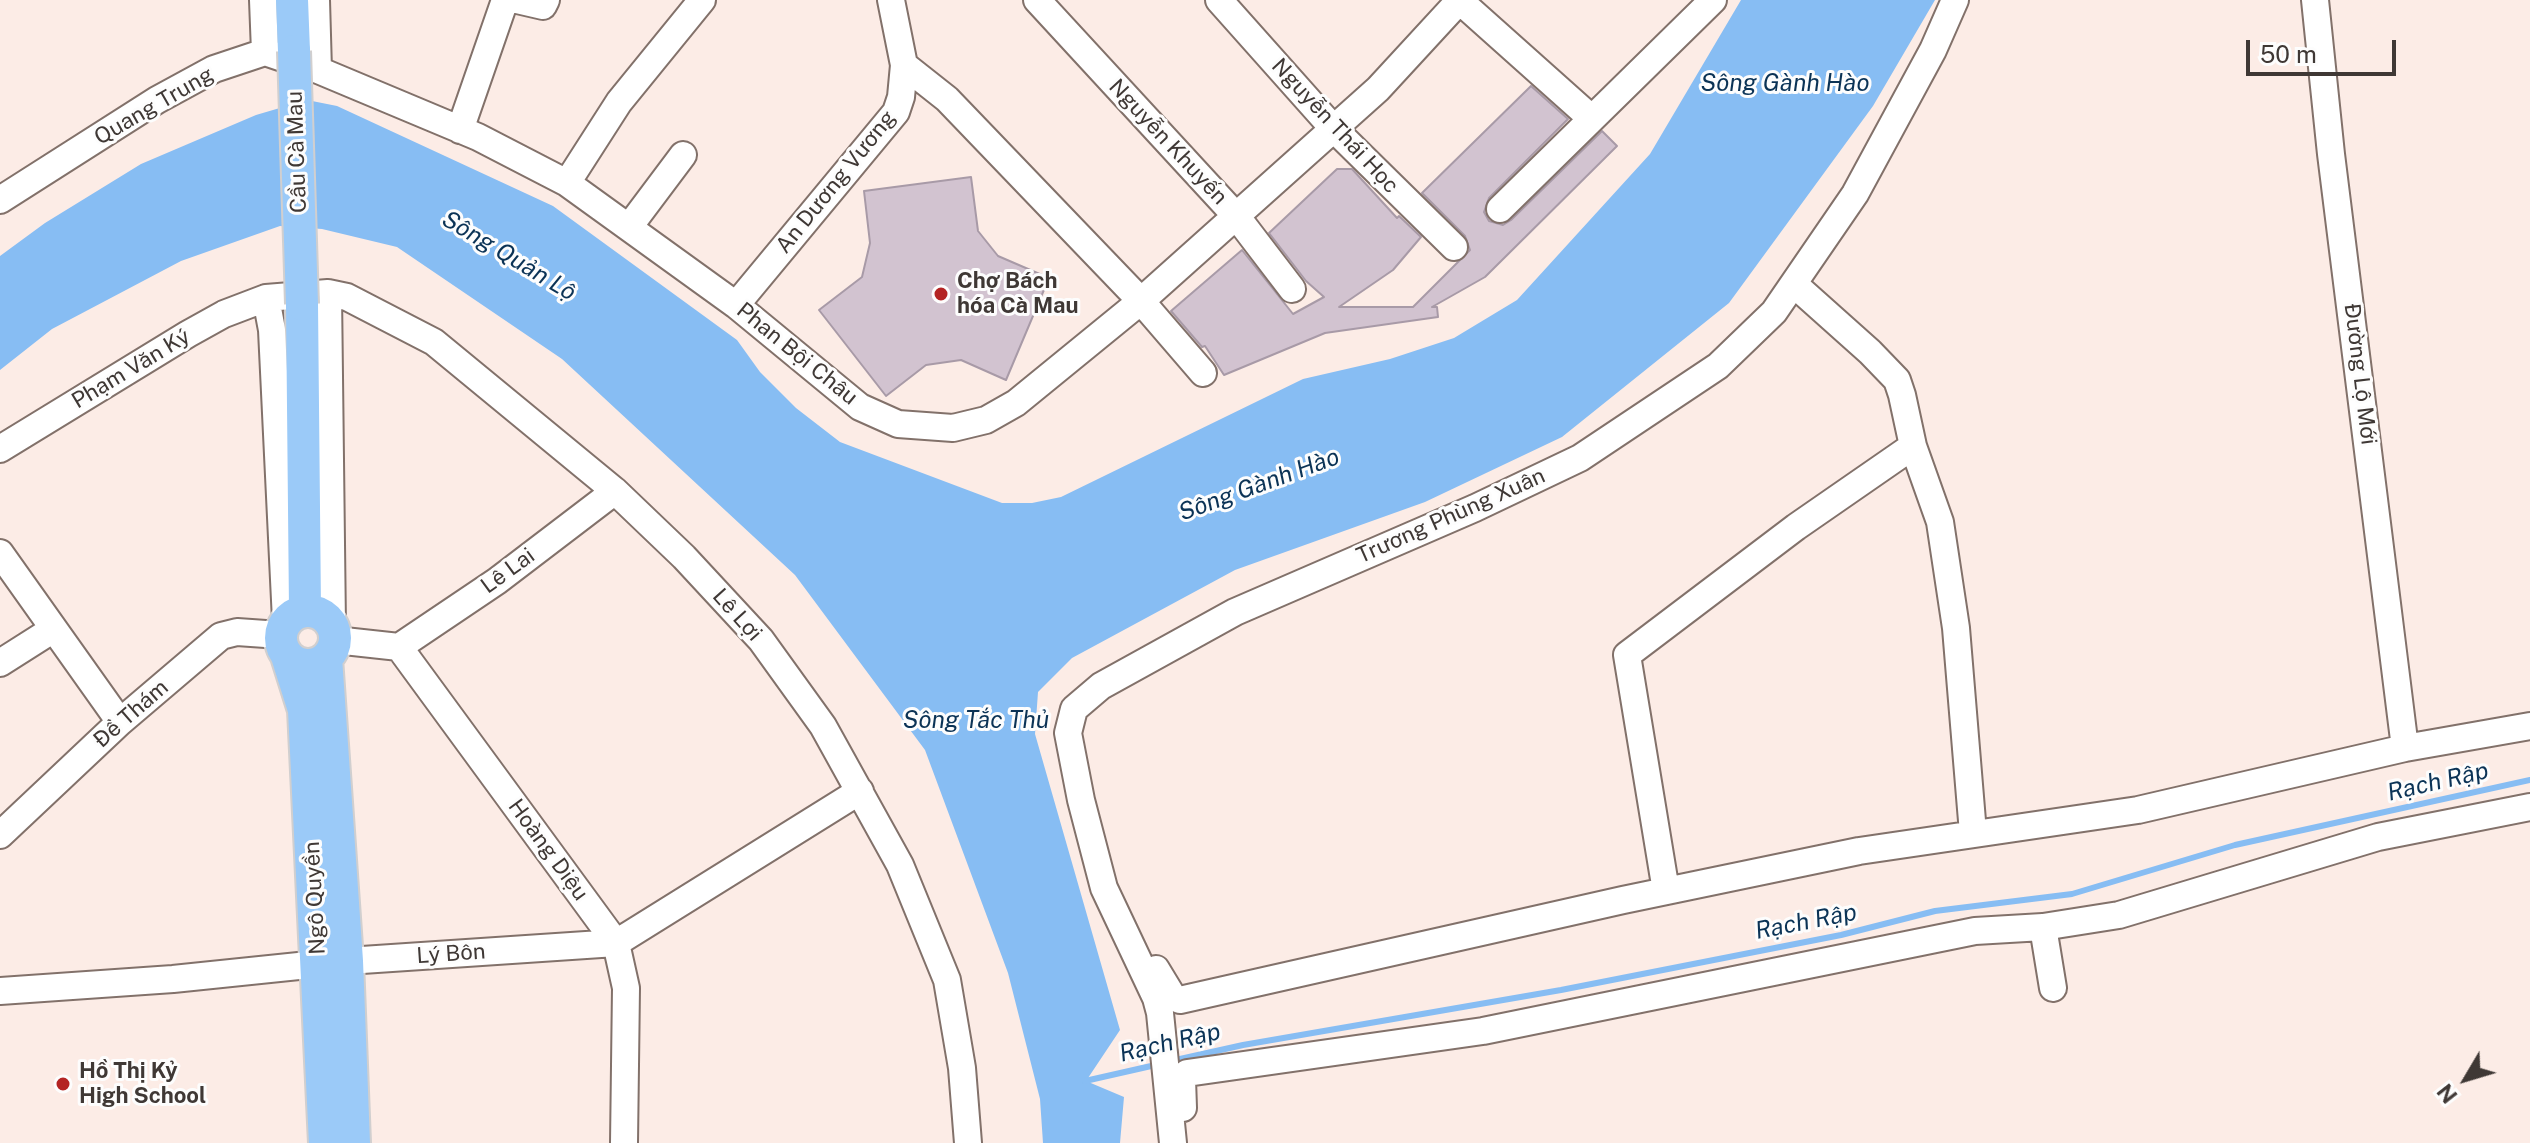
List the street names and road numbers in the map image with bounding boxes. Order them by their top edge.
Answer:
street label: Nguyễn Thái Học [1266,53,1404,199]
street label: Quang Trung [90,61,218,151]
street label: Nguyễn Khuyến [1103,74,1233,210]
street label: Cầu Cà Mau [282,91,312,213]
street label: An Dương Vương [770,105,902,259]
street label: Phan Bội Châu [731,297,863,411]
street label: Đường Lộ Mới [2338,302,2382,446]
street label: Phạm Văn Ký [67,323,195,415]
street label: Trương Phùng Xuân [1353,463,1549,569]
street label: Lê Lai [476,543,540,599]
street label: Lê Lợi [707,583,767,647]
street label: Đề Thám [88,674,174,754]
street label: Hoàng Diệu [502,794,594,906]
street label: Ngô Quyền [299,841,331,955]
street label: Lý Bôn [416,938,486,970]

